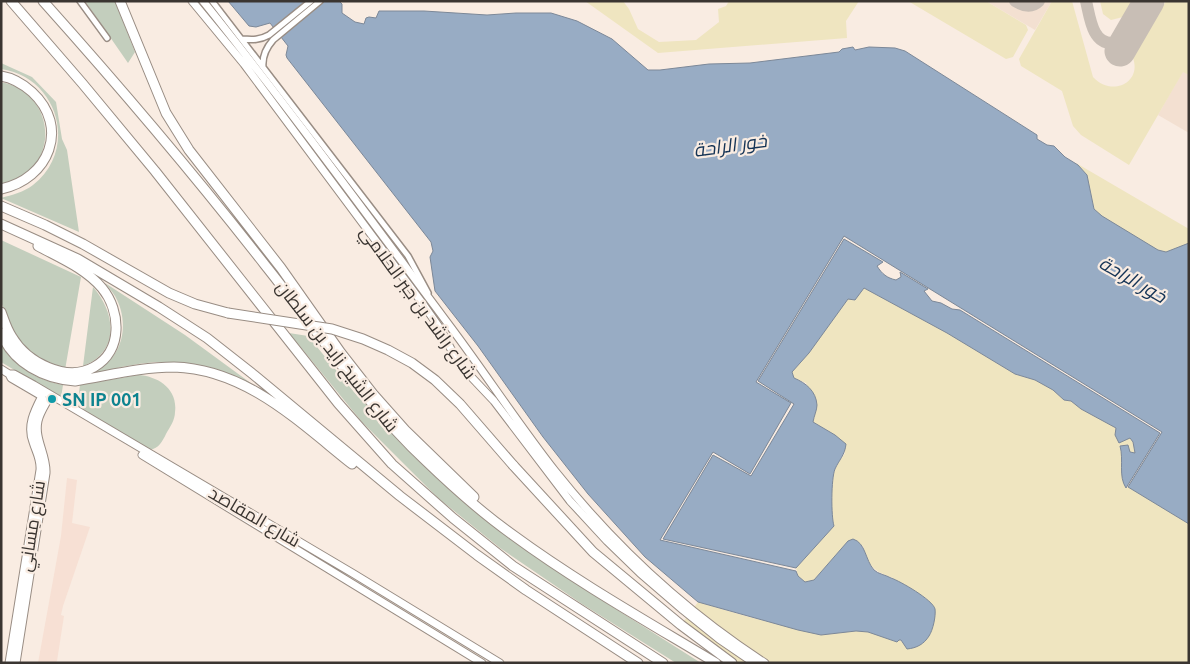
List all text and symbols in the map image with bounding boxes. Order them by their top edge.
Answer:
water label: خور الراحة [692,129,770,162]
street label: شارع راشد بن جبر الحلامي [353,222,481,385]
water label: خور الراحة [1095,251,1172,309]
street label: شارع الشيخ زايد بن سلطان [271,277,403,437]
place label: SN IP 001 [62,389,141,409]
marker: SN IP 001 [46,393,58,405]
street label: شارع مِسانِي [14,479,53,574]
street label: شارع المقاصد [204,482,304,553]

